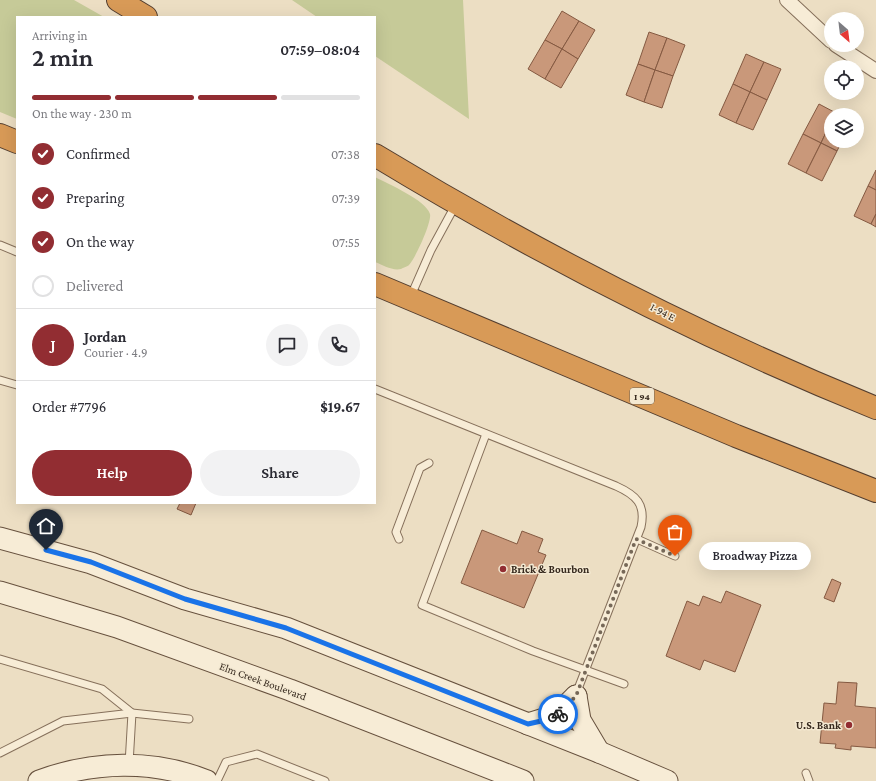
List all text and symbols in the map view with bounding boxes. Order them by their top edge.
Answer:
north arrow [824,12,864,52]
map controls [824,12,864,148]
text: Arriving in [32,28,88,43]
text: 07:59–08:04 [280,42,360,58]
text: 2 min [32,43,93,72]
button: locate [824,60,864,100]
text: On the way · 230 m [32,106,132,121]
button: layers [824,108,864,148]
icon: check [32,143,54,165]
text: Confirmed [66,146,130,162]
text: 07:38 [331,147,360,162]
icon: check [32,187,54,209]
text: Preparing [66,190,125,206]
text: 07:39 [331,191,360,206]
icon: check [32,231,54,253]
text: On the way [66,234,134,250]
text: 07:55 [332,235,360,250]
text: Delivered [66,278,123,294]
street label: I-94 E [649,301,677,323]
button: chat [266,324,308,366]
button: phone [318,324,360,366]
text: Jordan [84,329,126,345]
text: J [50,337,56,353]
text: Courier · 4.9 [84,345,148,360]
road number: I 94 [630,388,654,404]
text: Order #7796 [32,399,106,415]
text: $19.67 [320,399,360,415]
button: Help [32,450,192,496]
button: Share [200,450,360,496]
pin [29,509,63,550]
icon: home [35,515,57,537]
pin [658,515,692,556]
icon: bag [664,521,686,543]
callout: Broadway Pizza [699,542,811,570]
text: Broadway Pizza [712,548,798,563]
place label: Brick & Bourbon [511,563,590,575]
marker: Brick & Bourbon [498,564,508,574]
street label: Elm Creek Boulevard [218,660,308,702]
courier [538,694,578,734]
icon: bike [547,703,569,725]
place label: U.S. Bank [796,719,842,731]
marker: U.S. Bank [844,720,854,730]

